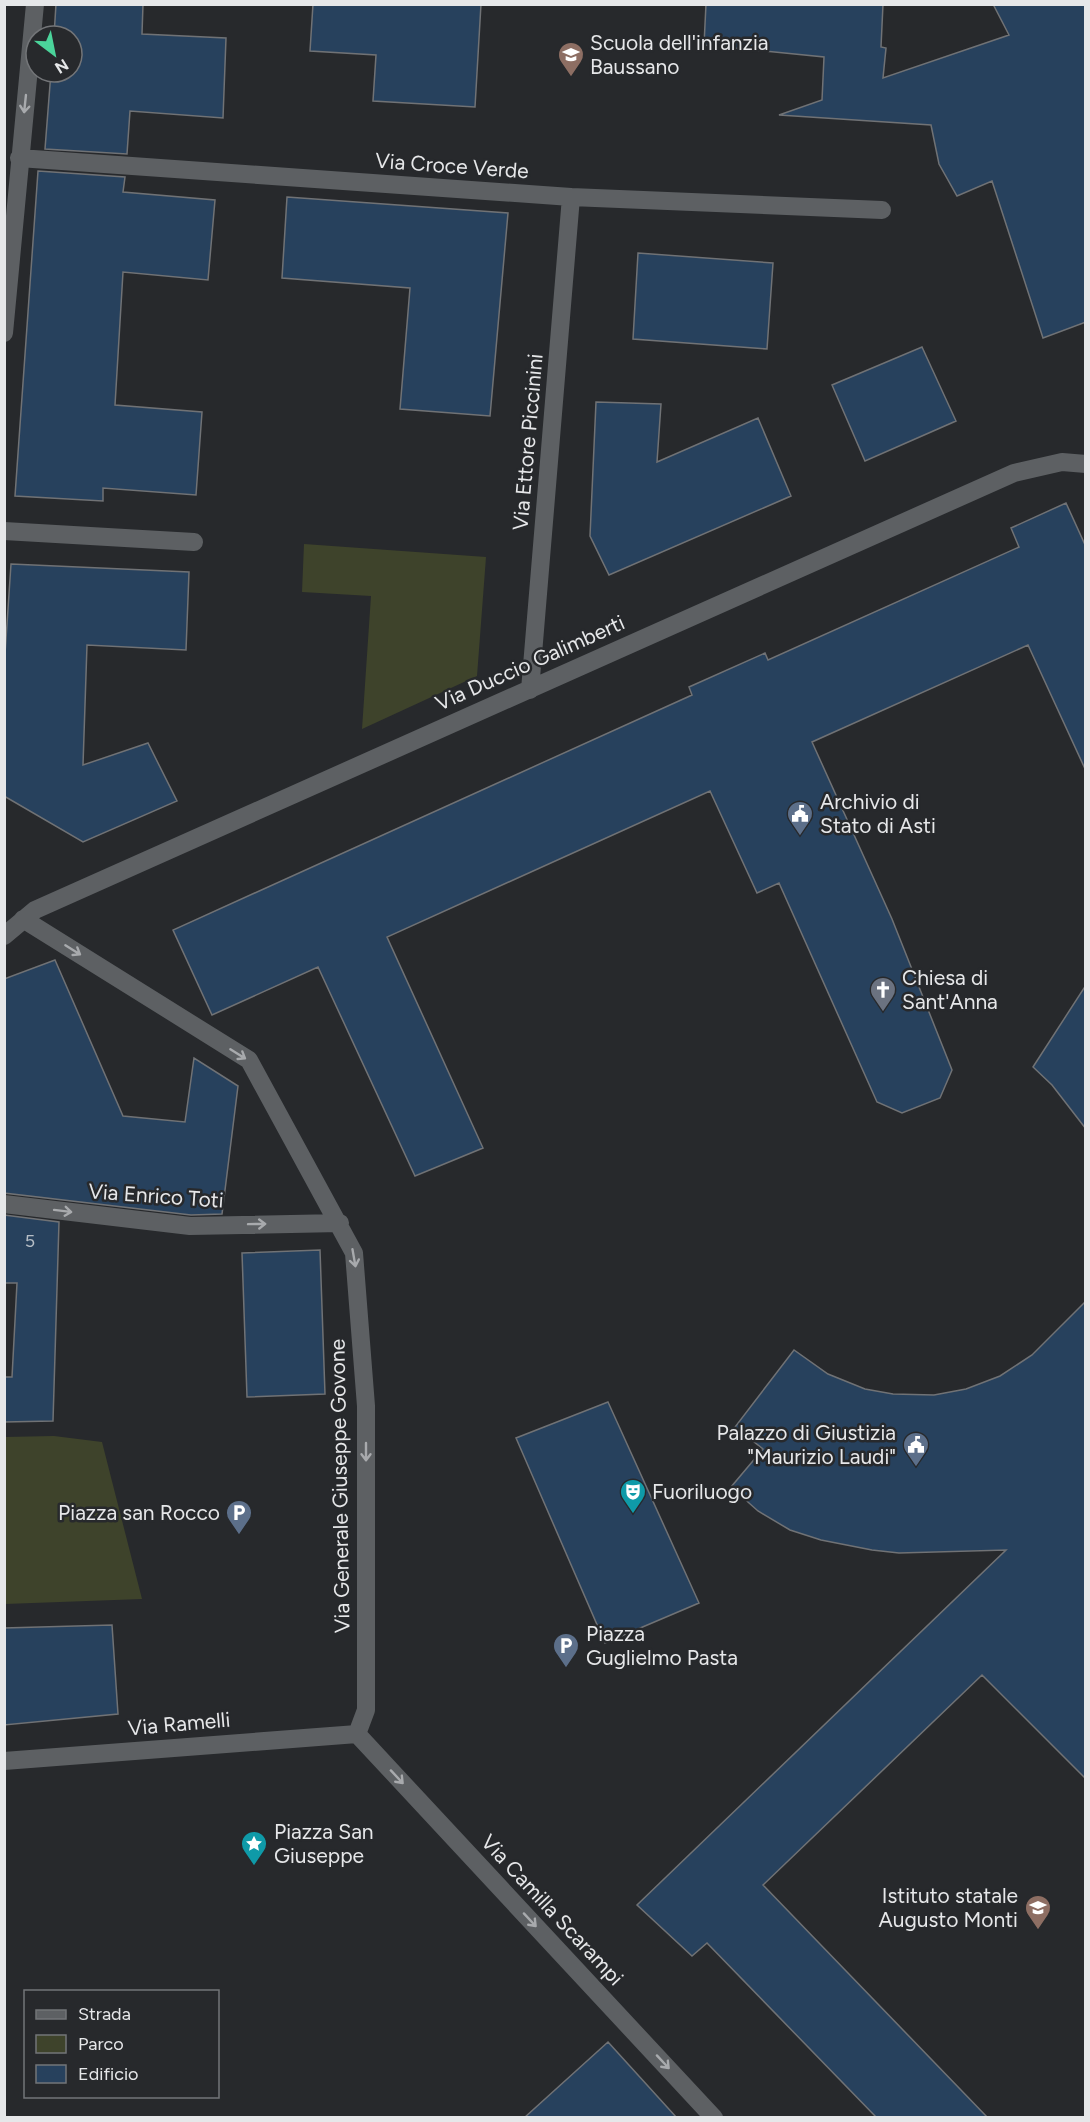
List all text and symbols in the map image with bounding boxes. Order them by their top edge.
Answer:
north arrow [24,24,84,84]
place label: Scuola dell'infanzia Baussano [590,30,768,79]
school or university icon: Scuola dell'infanzia Baussano [556,40,586,78]
text: N [51,55,72,78]
one-way arrow [19,94,30,114]
street label: Via Croce Verde [374,148,530,183]
street label: Via Ettore Piccinini [507,353,548,531]
street label: Via Duccio Galimberti [431,610,628,715]
place label: Archivio di Stato di Asti [820,789,936,838]
public building icon: Archivio di Stato di Asti [785,799,815,837]
one-way arrow [64,945,81,957]
place label: Chiesa di Sant'Anna [902,965,998,1014]
church icon: Chiesa di Sant'Anna [868,975,898,1013]
one-way arrow [229,1048,246,1060]
street label: Via Enrico Toti [88,1178,224,1213]
one-way arrow [52,1206,72,1217]
one-way arrow [246,1219,266,1230]
house number: 5 [25,1230,35,1252]
one-way arrow [349,1248,360,1267]
street label: Via Generale Giuseppe Govone [324,1339,355,1633]
place label: Palazzo di Giustizia "Maurizio Laudi" [717,1420,896,1469]
public building icon: Palazzo di Giustizia "Maurizio Laudi" [901,1430,931,1468]
one-way arrow [360,1442,372,1462]
theatre icon: Fuoriluogo [618,1477,648,1515]
place label: Fuoriluogo [652,1479,752,1504]
parking icon: Piazza san Rocco [224,1498,254,1536]
place label: Piazza san Rocco [58,1500,220,1525]
place label: Piazza Guglielmo Pasta [586,1621,738,1670]
parking icon: Piazza Guglielmo Pasta [551,1631,581,1669]
street label: Via Ramelli [127,1707,231,1740]
one-way arrow [390,1769,404,1784]
place label: Piazza San Giuseppe [274,1819,374,1868]
place icon: Piazza San Giuseppe [239,1829,269,1867]
street label: Via Camilla Scarampi [476,1829,629,1990]
place label: Istituto statale Augusto Monti [879,1883,1018,1932]
school or university icon: Istituto statale Augusto Monti [1023,1893,1053,1931]
one-way arrow [523,1912,537,1927]
legend [24,1990,219,2098]
text: Strada [78,2003,131,2025]
text: Parco [78,2033,124,2055]
one-way arrow [656,2055,670,2070]
text: Edificio [78,2063,139,2085]

